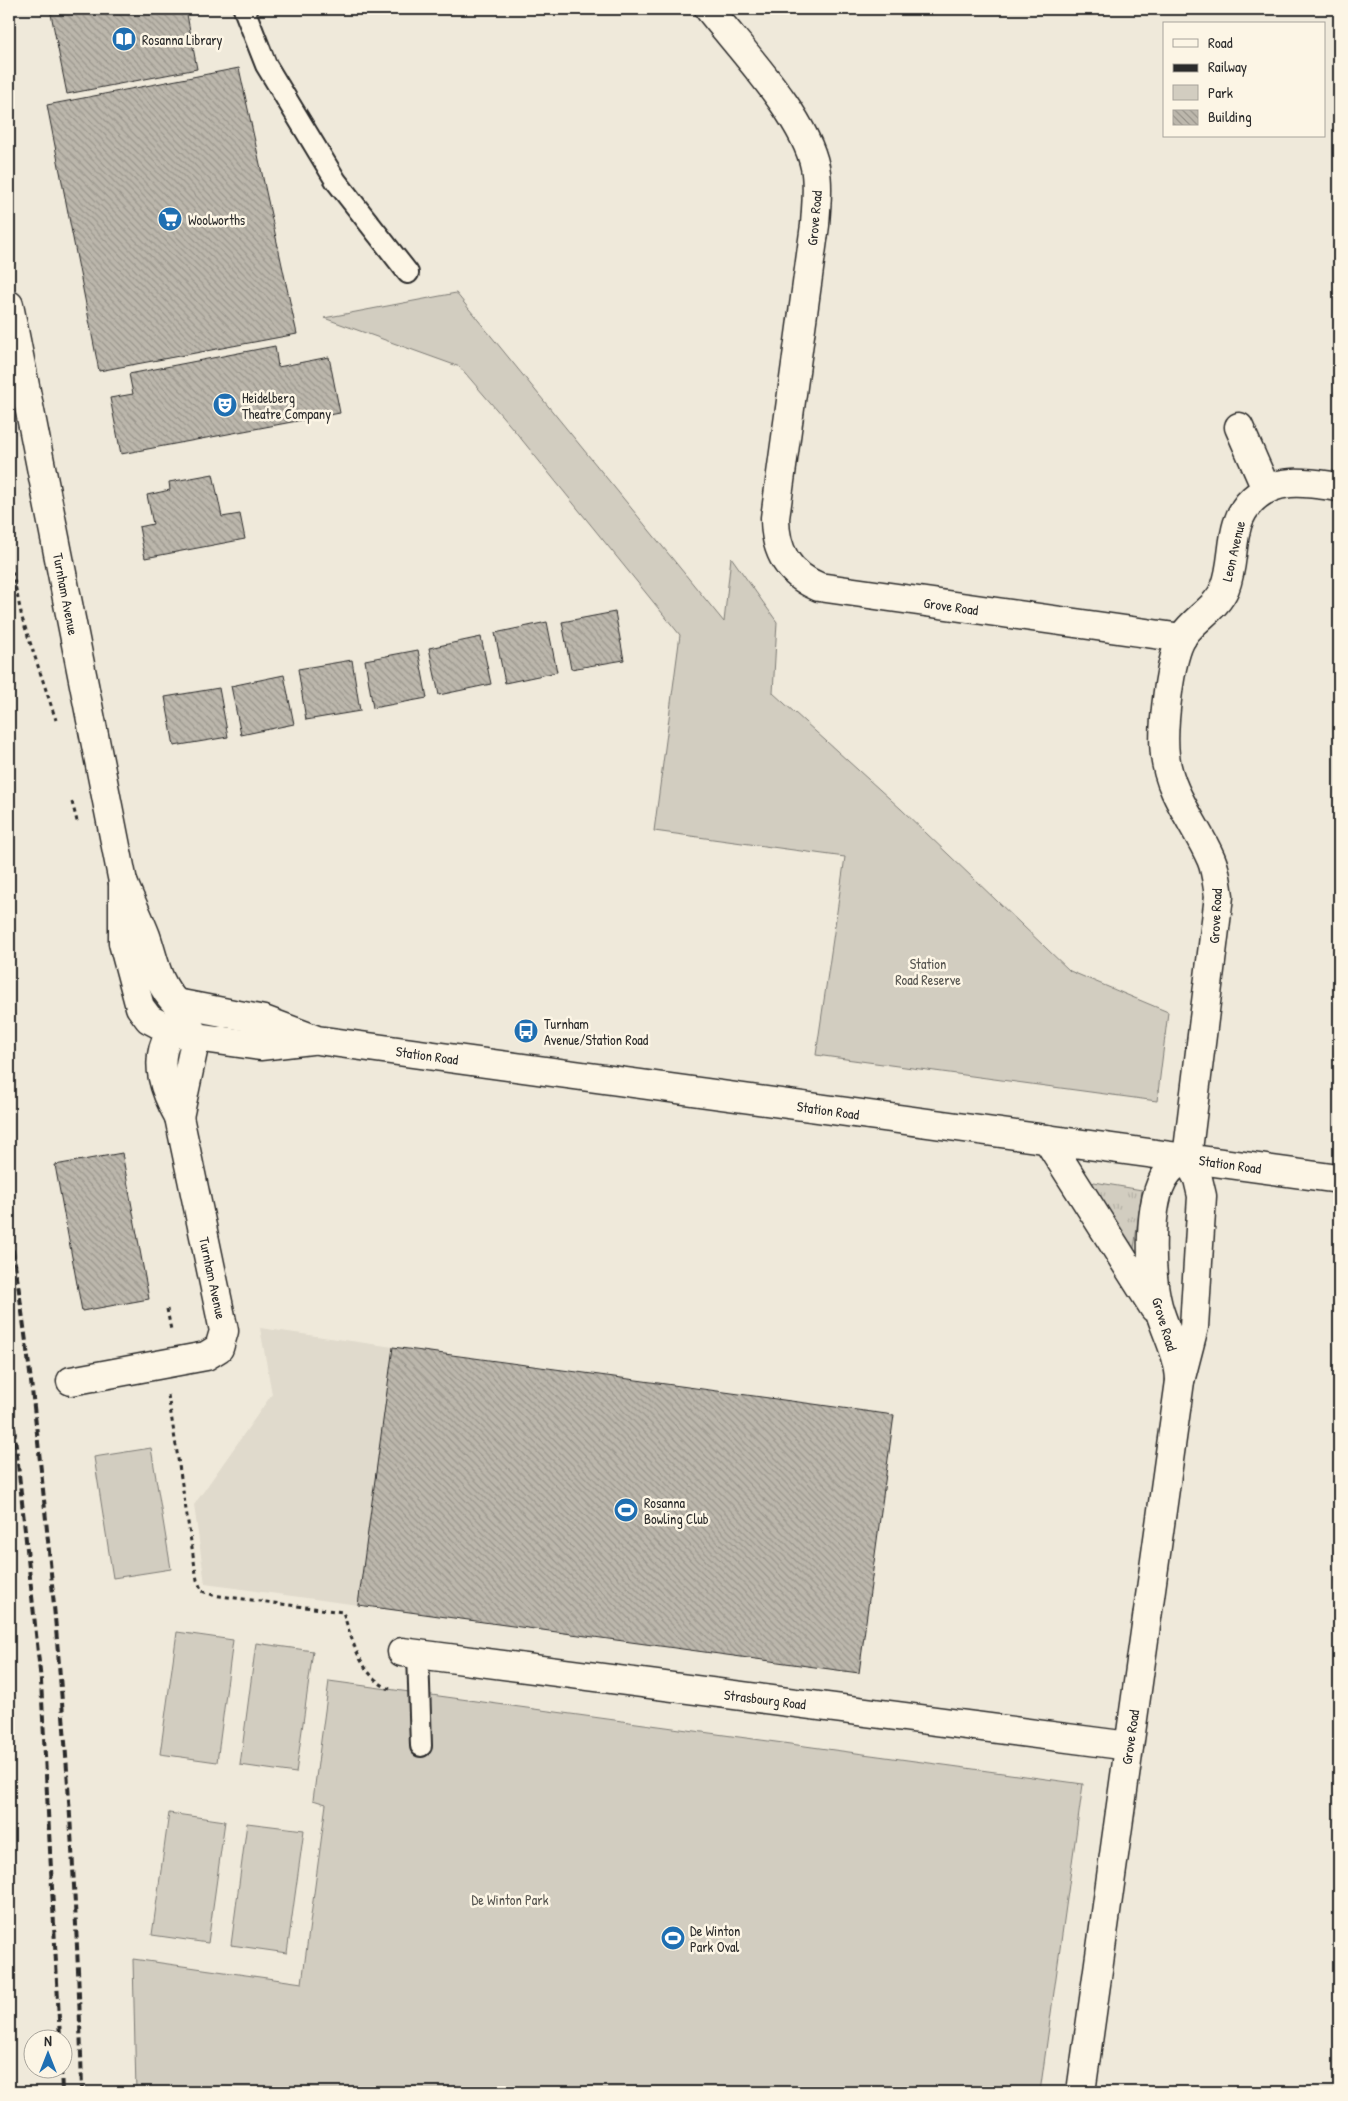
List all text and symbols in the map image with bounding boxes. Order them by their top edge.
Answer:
legend [1163,22,1326,138]
library icon: Rosanna Library [111,26,137,52]
place label: Rosanna Library [142,30,223,50]
text: Road [1208,32,1233,53]
text: Railway [1208,56,1247,77]
text: Park [1208,82,1233,103]
text: Building [1208,106,1252,127]
street label: Grove Road [802,189,826,246]
supermarket icon: Woolworths [157,206,183,232]
place label: Woolworths [188,210,245,229]
place label: Heidelberg Theatre Company [242,388,331,424]
theatre icon: Heidelberg Theatre Company [212,392,238,418]
street label: Leon Avenue [1217,519,1249,583]
street label: Turnham Avenue [49,551,83,637]
street label: Grove Road [922,593,980,619]
street label: Grove Road [1204,887,1226,944]
park label: Station Road Reserve [895,954,961,989]
place label: Turnham Avenue/Station Road [544,1014,649,1049]
bus stop icon: Turnham Avenue/Station Road [513,1018,539,1044]
street label: Station Road [395,1041,460,1069]
street label: Station Road [796,1096,861,1124]
street label: Station Road [1198,1150,1263,1178]
street label: Turnham Avenue [195,1235,231,1321]
street label: Grove Road [1148,1295,1182,1354]
place label: Rosanna Bowling Club [644,1493,709,1529]
sports icon: Rosanna Bowling Club [613,1497,639,1523]
street label: Strasbourg Road [723,1685,808,1715]
street label: Grove Road [1117,1708,1143,1766]
park label: De Winton Park [472,1890,549,1909]
place label: De Winton Park Oval [690,1921,740,1956]
sports icon: De Winton Park Oval [660,1925,686,1951]
north arrow [22,2028,72,2078]
text: N [44,2031,52,2050]

